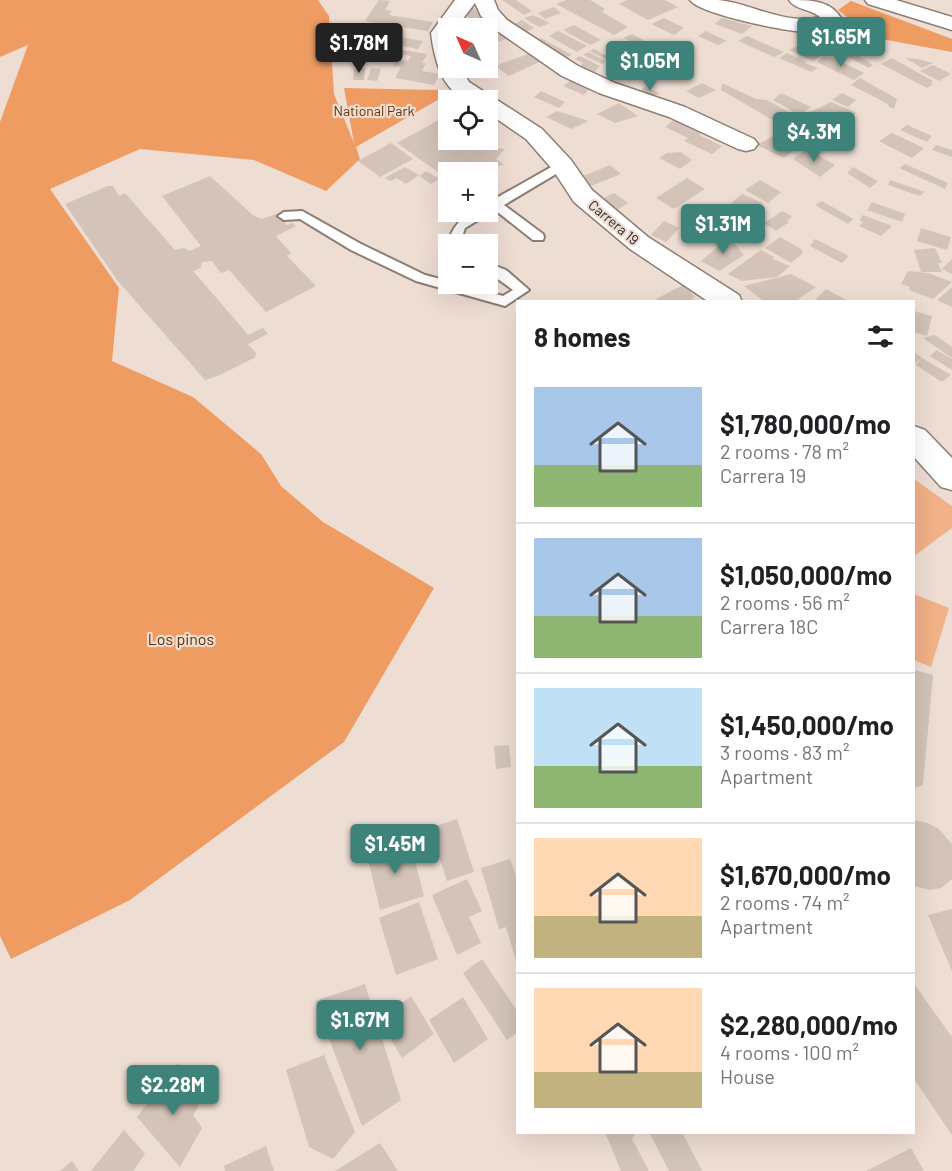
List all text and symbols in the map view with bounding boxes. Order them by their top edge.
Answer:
pin: $1.65M [792,17,890,68]
north arrow [438,18,498,78]
map controls [438,18,498,294]
pin: $1.78M [310,23,408,74]
text: $1.65M [811,24,871,48]
text: $1.78M [330,30,388,54]
pin: $1.05M [601,41,699,92]
text: $1.05M [620,48,680,72]
button: locate [438,90,498,150]
park label: National Park [333,102,415,119]
pin: $4.3M [772,112,856,163]
text: $4.3M [787,119,841,143]
button: + [438,162,498,222]
street label: Carrera 19 [585,196,643,248]
pin: $1.31M [674,204,772,255]
text: $1.31M [695,211,751,235]
button: − [438,234,498,294]
icon: filters [864,320,897,353]
text: 8 homes [534,321,631,352]
text: $1,780,000/mo [720,408,891,439]
icon: home [582,411,654,483]
text: 2 rooms · 78 m² [720,439,849,463]
text: Carrera 19 [720,463,806,487]
text: $1,050,000/mo [720,559,892,590]
icon: home [582,562,654,634]
text: 2 rooms · 56 m² [720,590,850,614]
text: Carrera 18C [720,614,818,638]
park label: Los pinos [148,629,214,648]
text: $1,450,000/mo [720,709,894,740]
icon: home [582,712,654,784]
text: 3 rooms · 83 m² [720,740,849,764]
text: Apartment [720,764,813,788]
pin: $1.45M [346,824,444,875]
text: $1.45M [364,831,426,855]
text: $1,670,000/mo [720,859,891,890]
icon: home [582,862,654,934]
text: 2 rooms · 74 m² [720,890,850,914]
text: Apartment [720,914,813,938]
pin: $1.67M [311,1000,409,1051]
text: $1.67M [331,1007,389,1031]
text: $2,280,000/mo [720,1009,898,1040]
icon: home [582,1012,654,1084]
text: 4 rooms · 100 m² [720,1040,859,1064]
text: House [720,1064,775,1088]
pin: $2.28M [124,1065,222,1116]
text: $2.28M [141,1072,205,1096]

